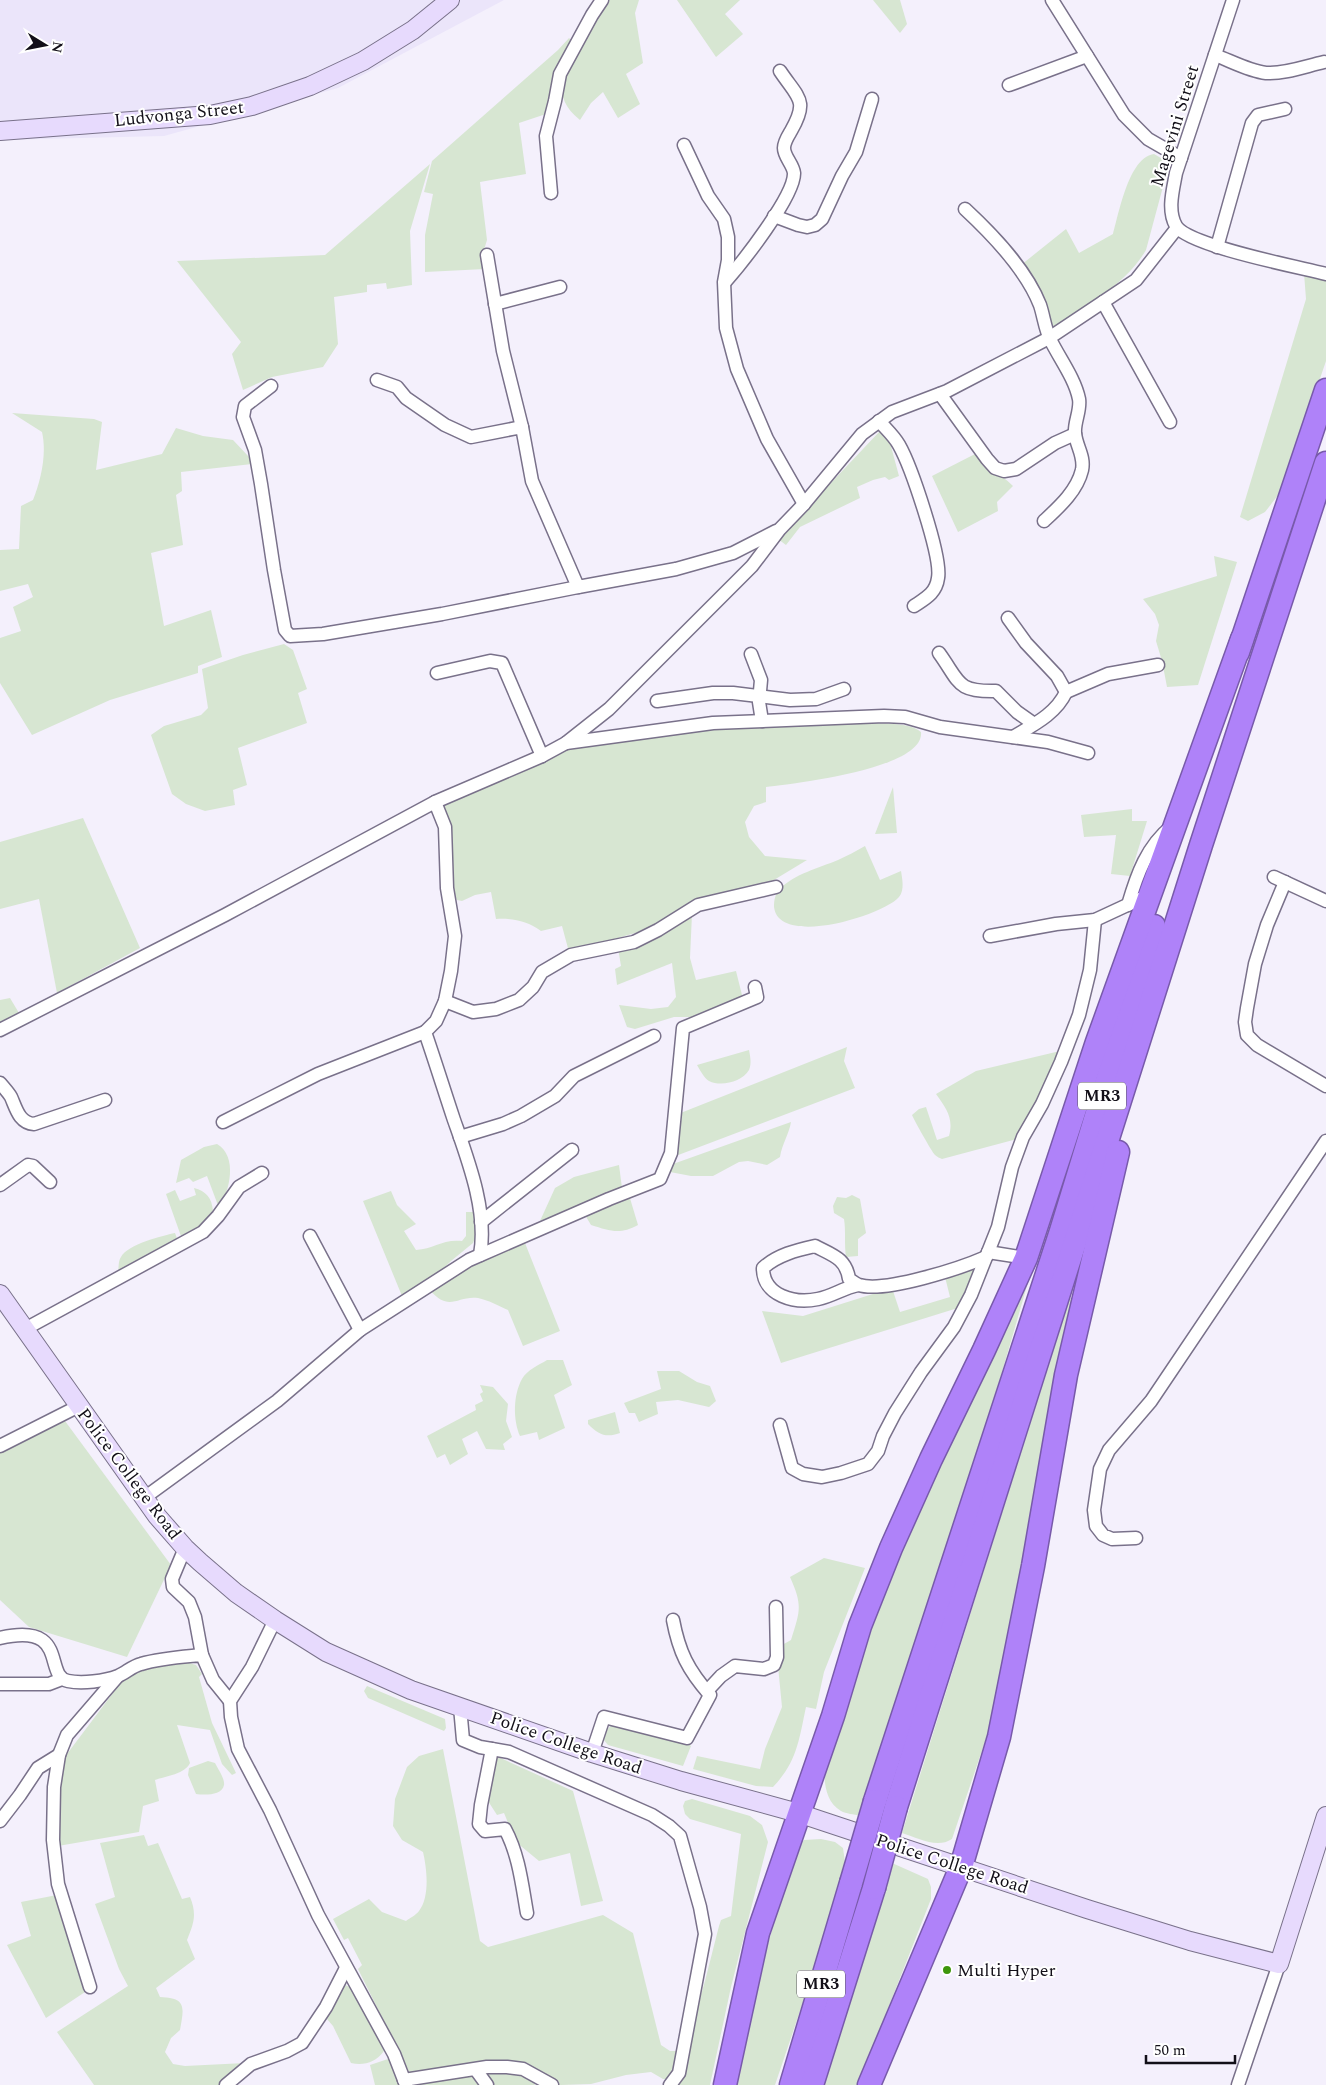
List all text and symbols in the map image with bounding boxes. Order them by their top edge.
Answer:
north arrow [20,20,70,70]
text: N [46,40,69,55]
street label: Magevini Street [1144,62,1206,190]
street label: Ludvonga Street [113,94,245,134]
road number: MR3 [1078,1082,1126,1110]
street label: Police College Road [70,1402,188,1546]
street label: Police College Road [486,1704,646,1782]
street label: Police College Road [872,1827,1032,1901]
place label: Multi Hyper [957,1957,1056,1984]
marker: Multi Hyper [941,1964,953,1976]
road number: MR3 [797,1970,845,1998]
scale bar [1146,2032,1235,2064]
text: 50 m [1154,2039,1186,2062]

